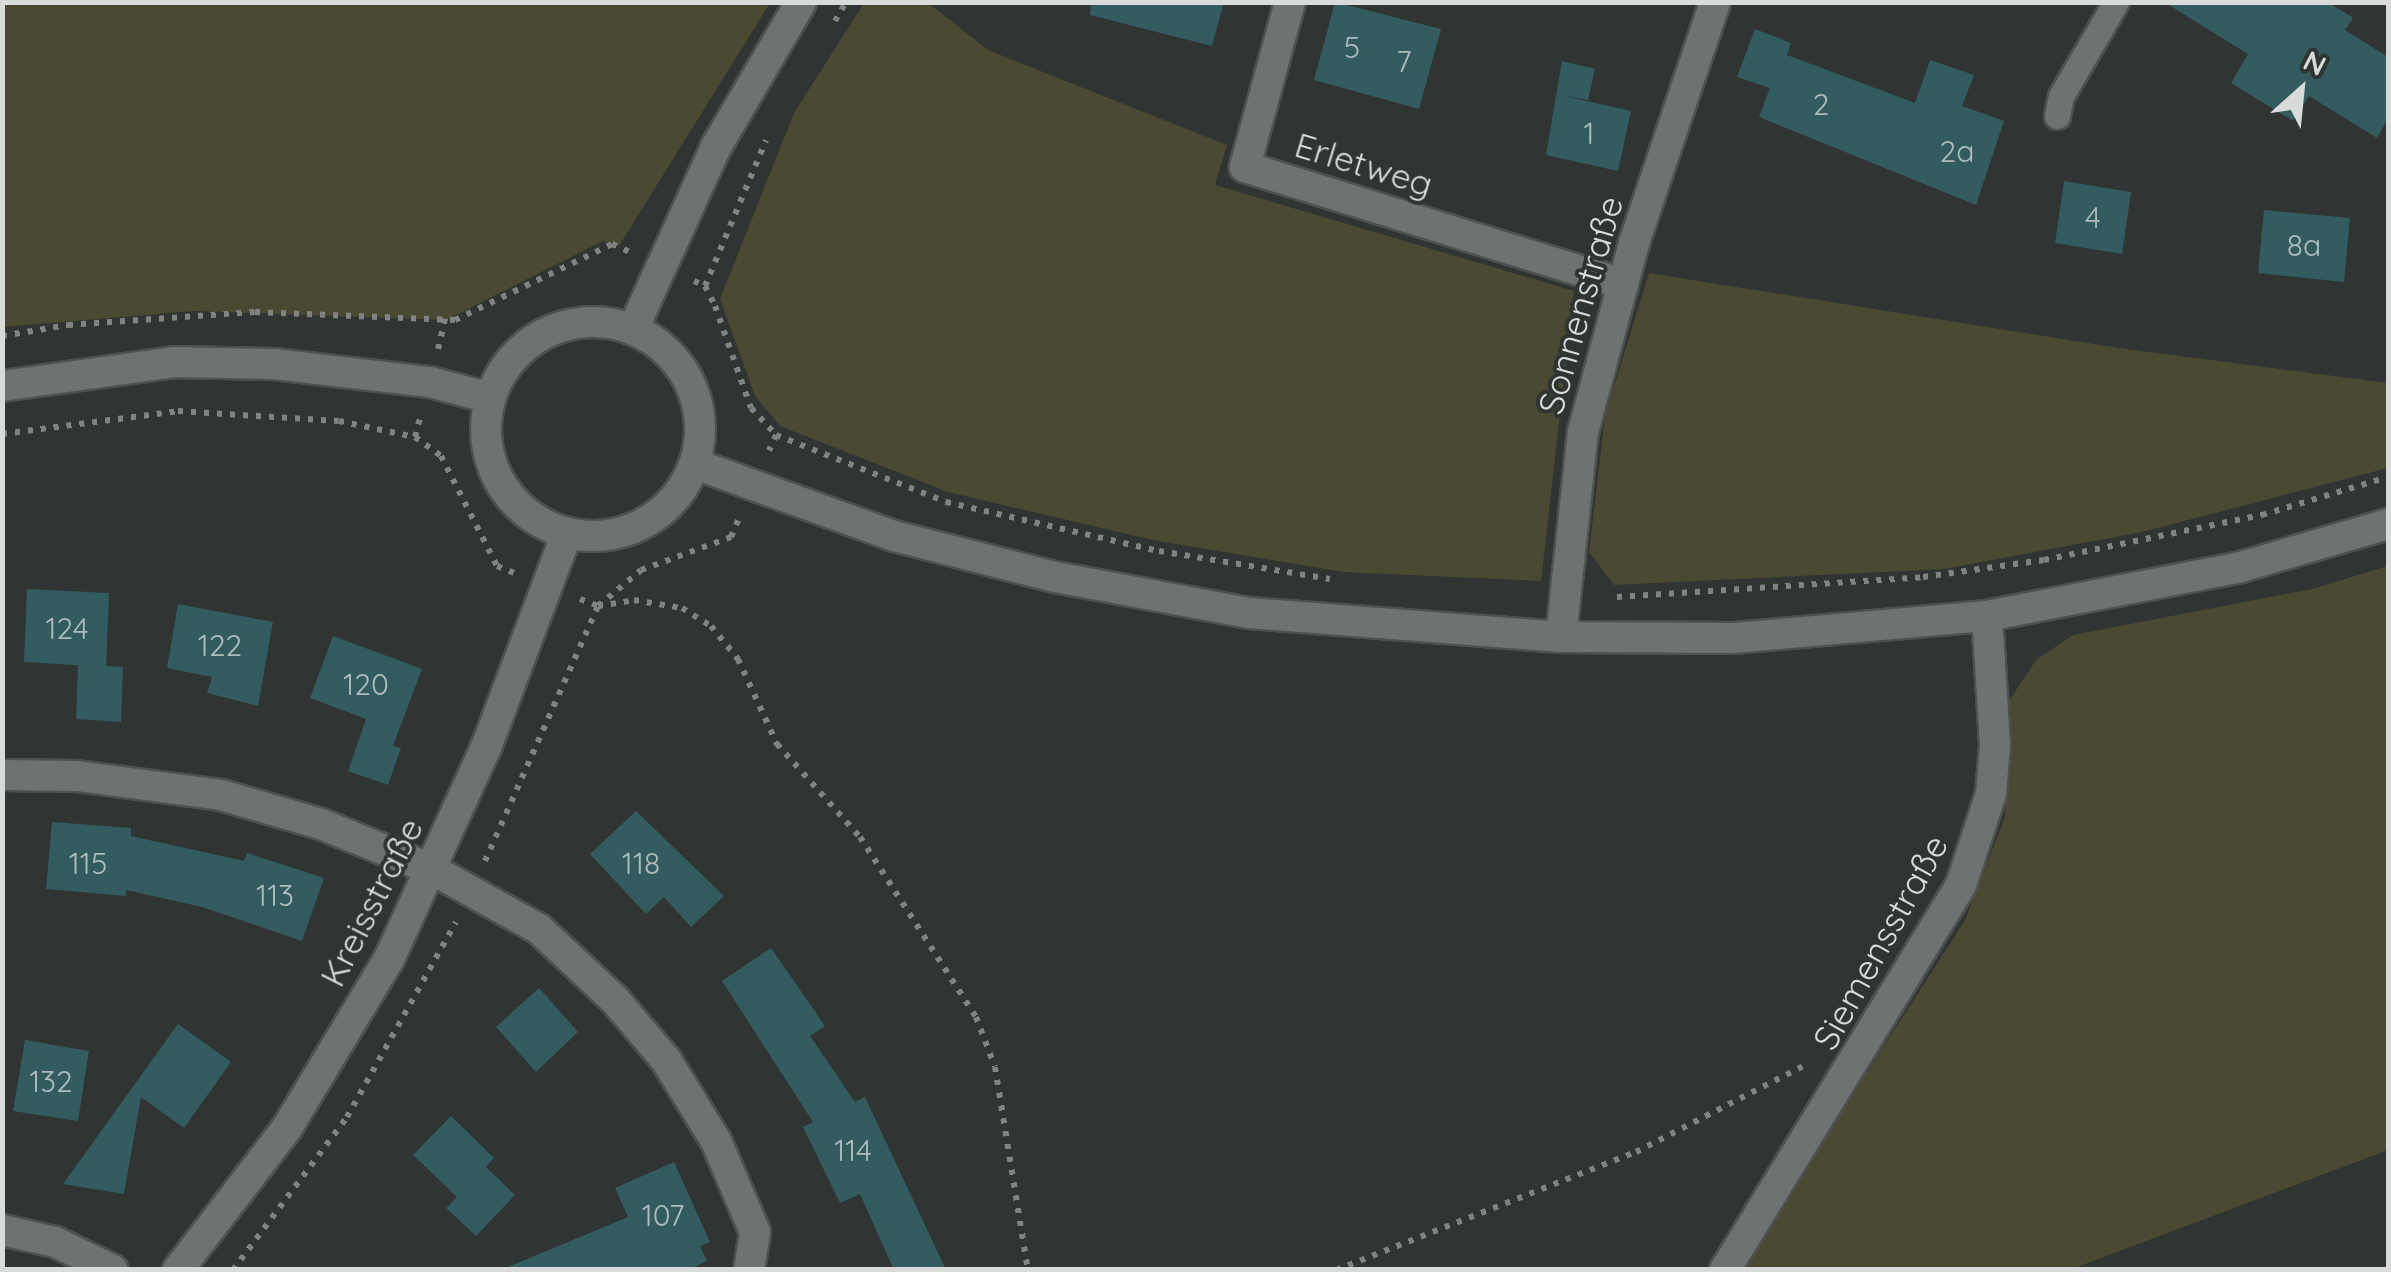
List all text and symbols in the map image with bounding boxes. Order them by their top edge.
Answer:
house number: 5 [1344,29,1360,65]
north arrow [2251,40,2351,140]
house number: 7 [1396,43,1412,79]
text: N [2298,43,2332,83]
house number: 2 [1813,86,1829,122]
house number: 1 [1583,115,1595,151]
street label: Erletweg [1290,123,1438,205]
house number: 2a [1940,133,1974,169]
street label: Sonnenstraße [1529,191,1631,419]
house number: 4 [2085,199,2101,235]
house number: 8a [2287,227,2321,263]
house number: 124 [45,610,89,646]
house number: 122 [198,627,242,663]
house number: 120 [343,666,389,702]
street label: Kreisstraße [311,811,431,993]
street label: Siemensstraße [1804,827,1956,1057]
house number: 115 [69,845,107,881]
house number: 118 [622,845,660,881]
house number: 113 [256,877,294,913]
house number: 132 [29,1063,73,1099]
house number: 114 [834,1132,872,1168]
house number: 107 [642,1197,684,1233]

